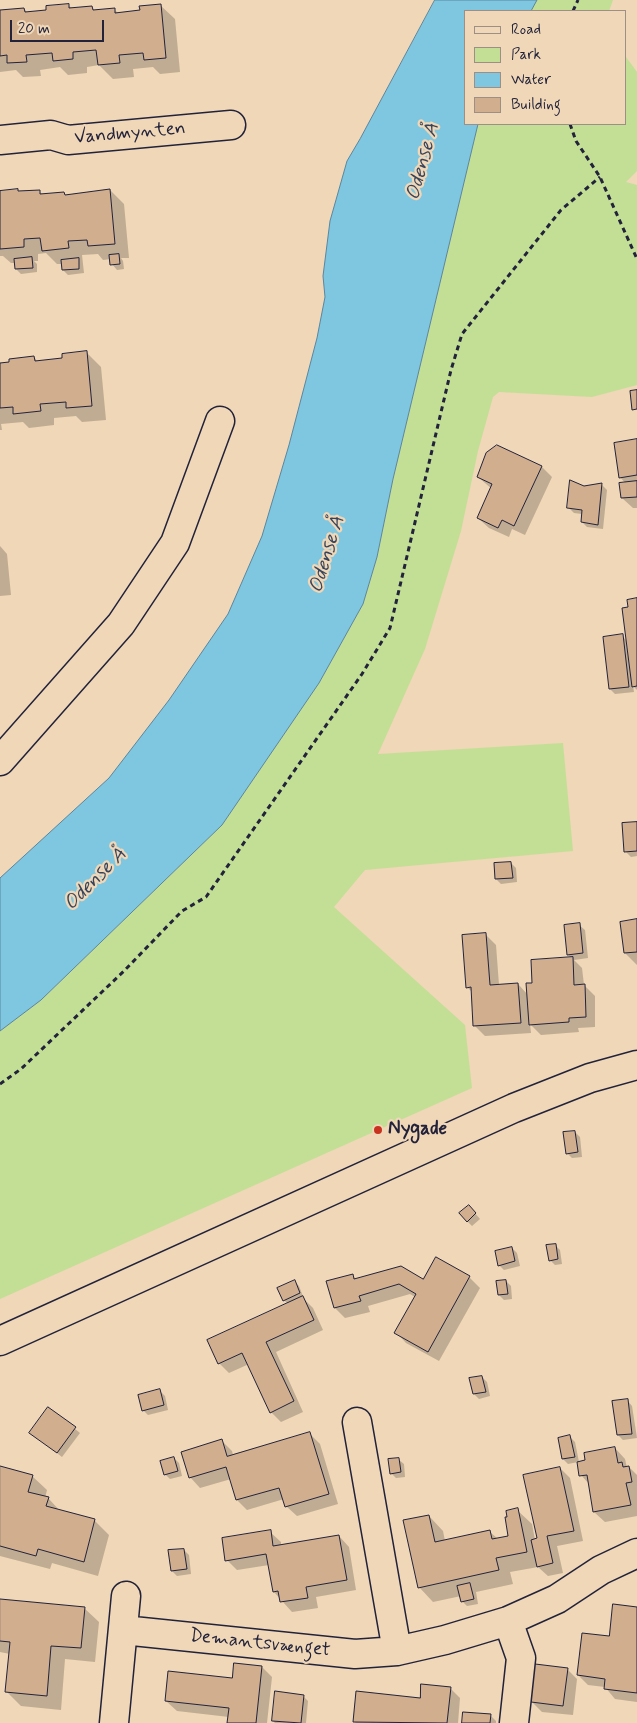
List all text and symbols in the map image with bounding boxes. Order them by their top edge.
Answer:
scale bar [12,10,106,42]
legend [464,10,627,125]
text: 20 m [18,19,50,39]
text: Road [511,20,541,40]
text: Park [511,45,541,65]
text: Water [511,70,551,90]
text: Building [511,95,561,115]
street label: Vandmynten [73,118,187,150]
water label: Odense Å [402,121,446,203]
water label: Odense Å [305,514,351,596]
water label: Odense Å [60,844,132,916]
place label: Nygade [388,1119,447,1141]
marker: Nygade [372,1124,384,1136]
street label: Demantsvænget [188,1625,332,1663]

